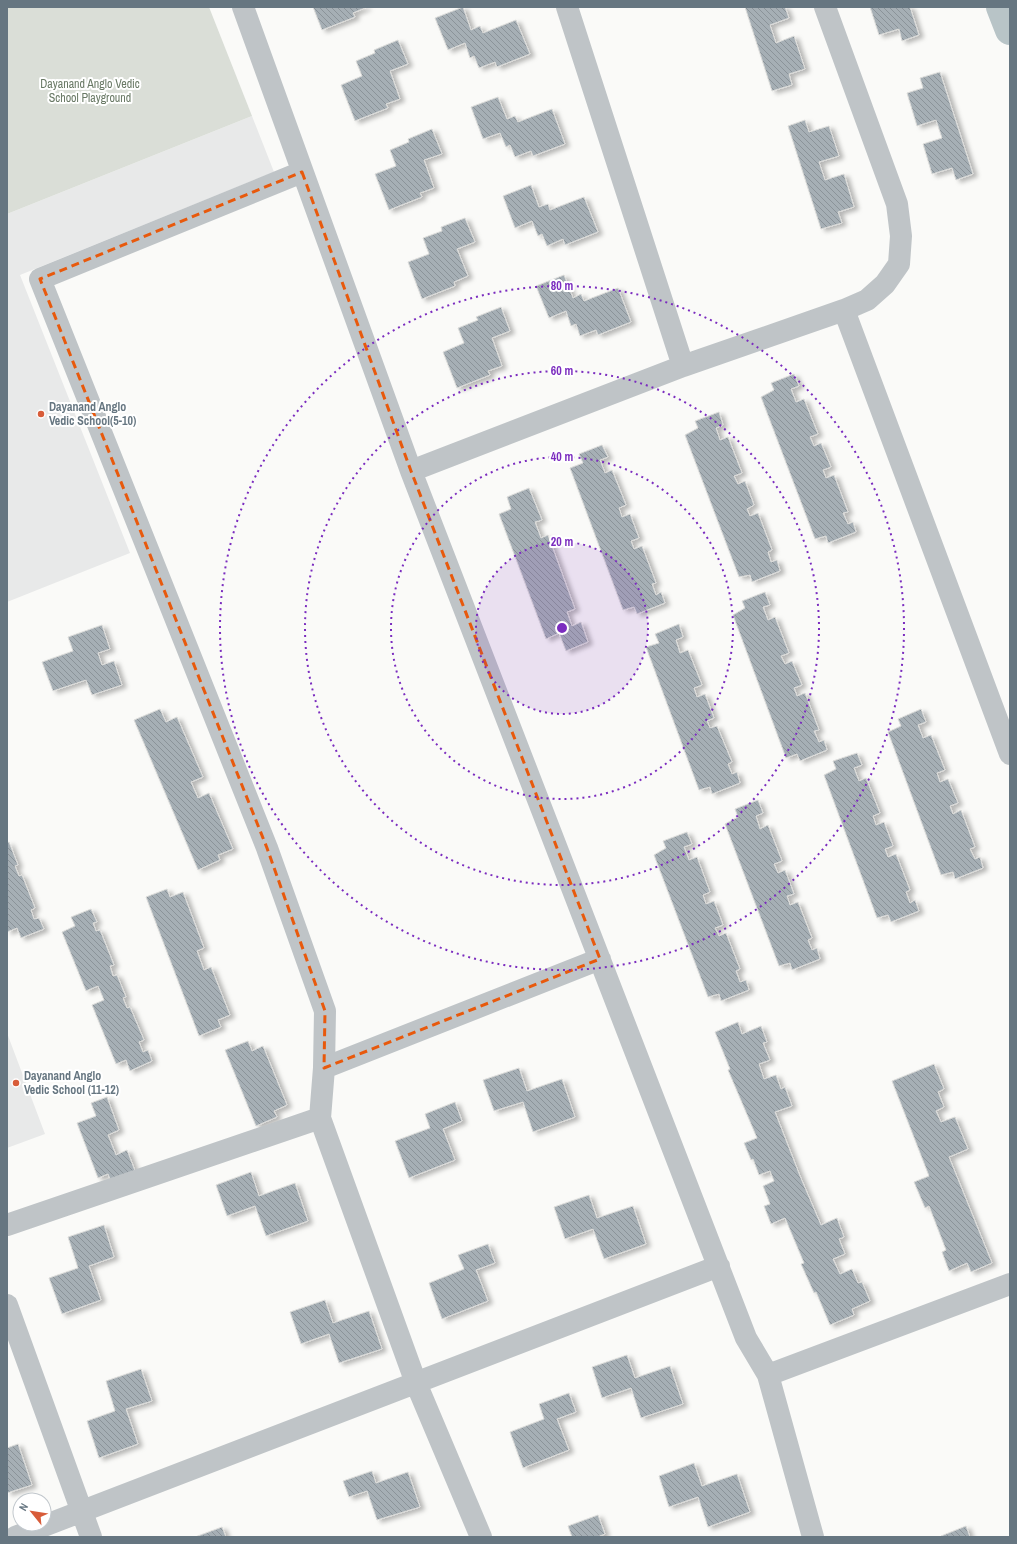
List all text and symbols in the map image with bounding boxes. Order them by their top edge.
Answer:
park label: Dayanand Anglo Vedic School Playground [40,76,140,106]
text: 80 m [551,278,573,294]
text: 60 m [551,363,573,379]
place label: Dayanand Anglo Vedic School(5-10) [49,399,136,429]
marker: Dayanand Anglo Vedic School(5-10) [36,409,46,419]
text: 40 m [551,449,573,465]
text: 20 m [551,534,573,550]
centre of rings [555,621,569,635]
place label: Dayanand Anglo Vedic School (11-12) [24,1068,119,1098]
marker: Dayanand Anglo Vedic School (11-12) [11,1078,21,1088]
north arrow [12,1492,52,1532]
text: N [16,1501,31,1513]

